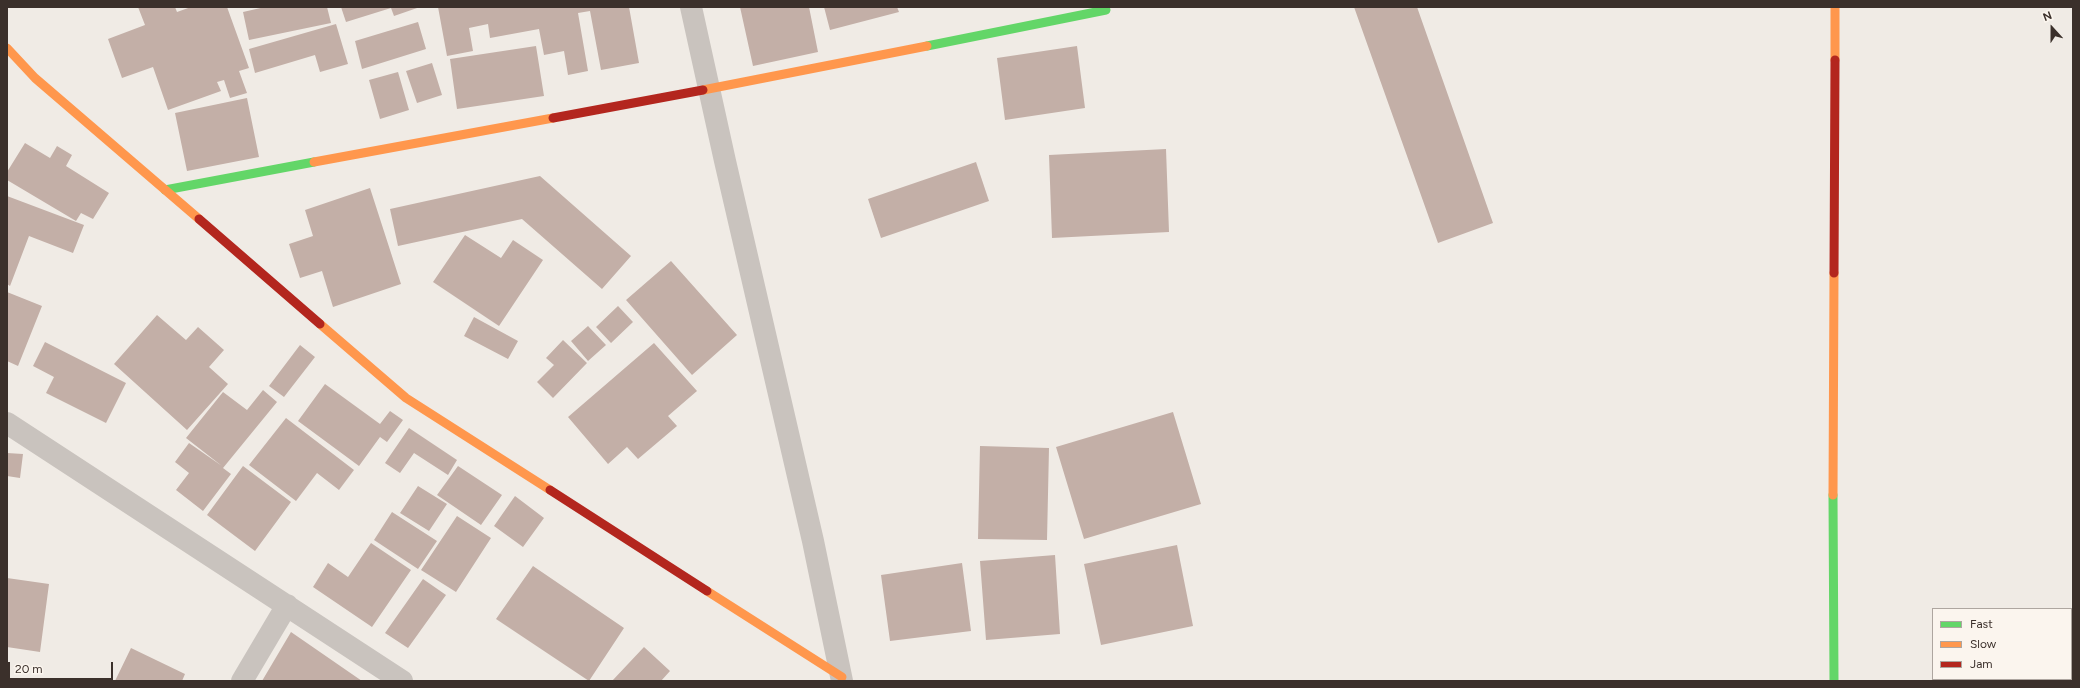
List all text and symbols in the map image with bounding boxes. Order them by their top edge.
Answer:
north arrow [2032,8,2072,48]
text: N [2041,9,2054,24]
legend [1932,608,2072,680]
text: Fast [1970,617,1993,631]
text: Slow [1970,637,1996,651]
scale bar [10,654,115,680]
text: Jam [1970,657,1993,671]
text: 20 m [15,662,43,676]

